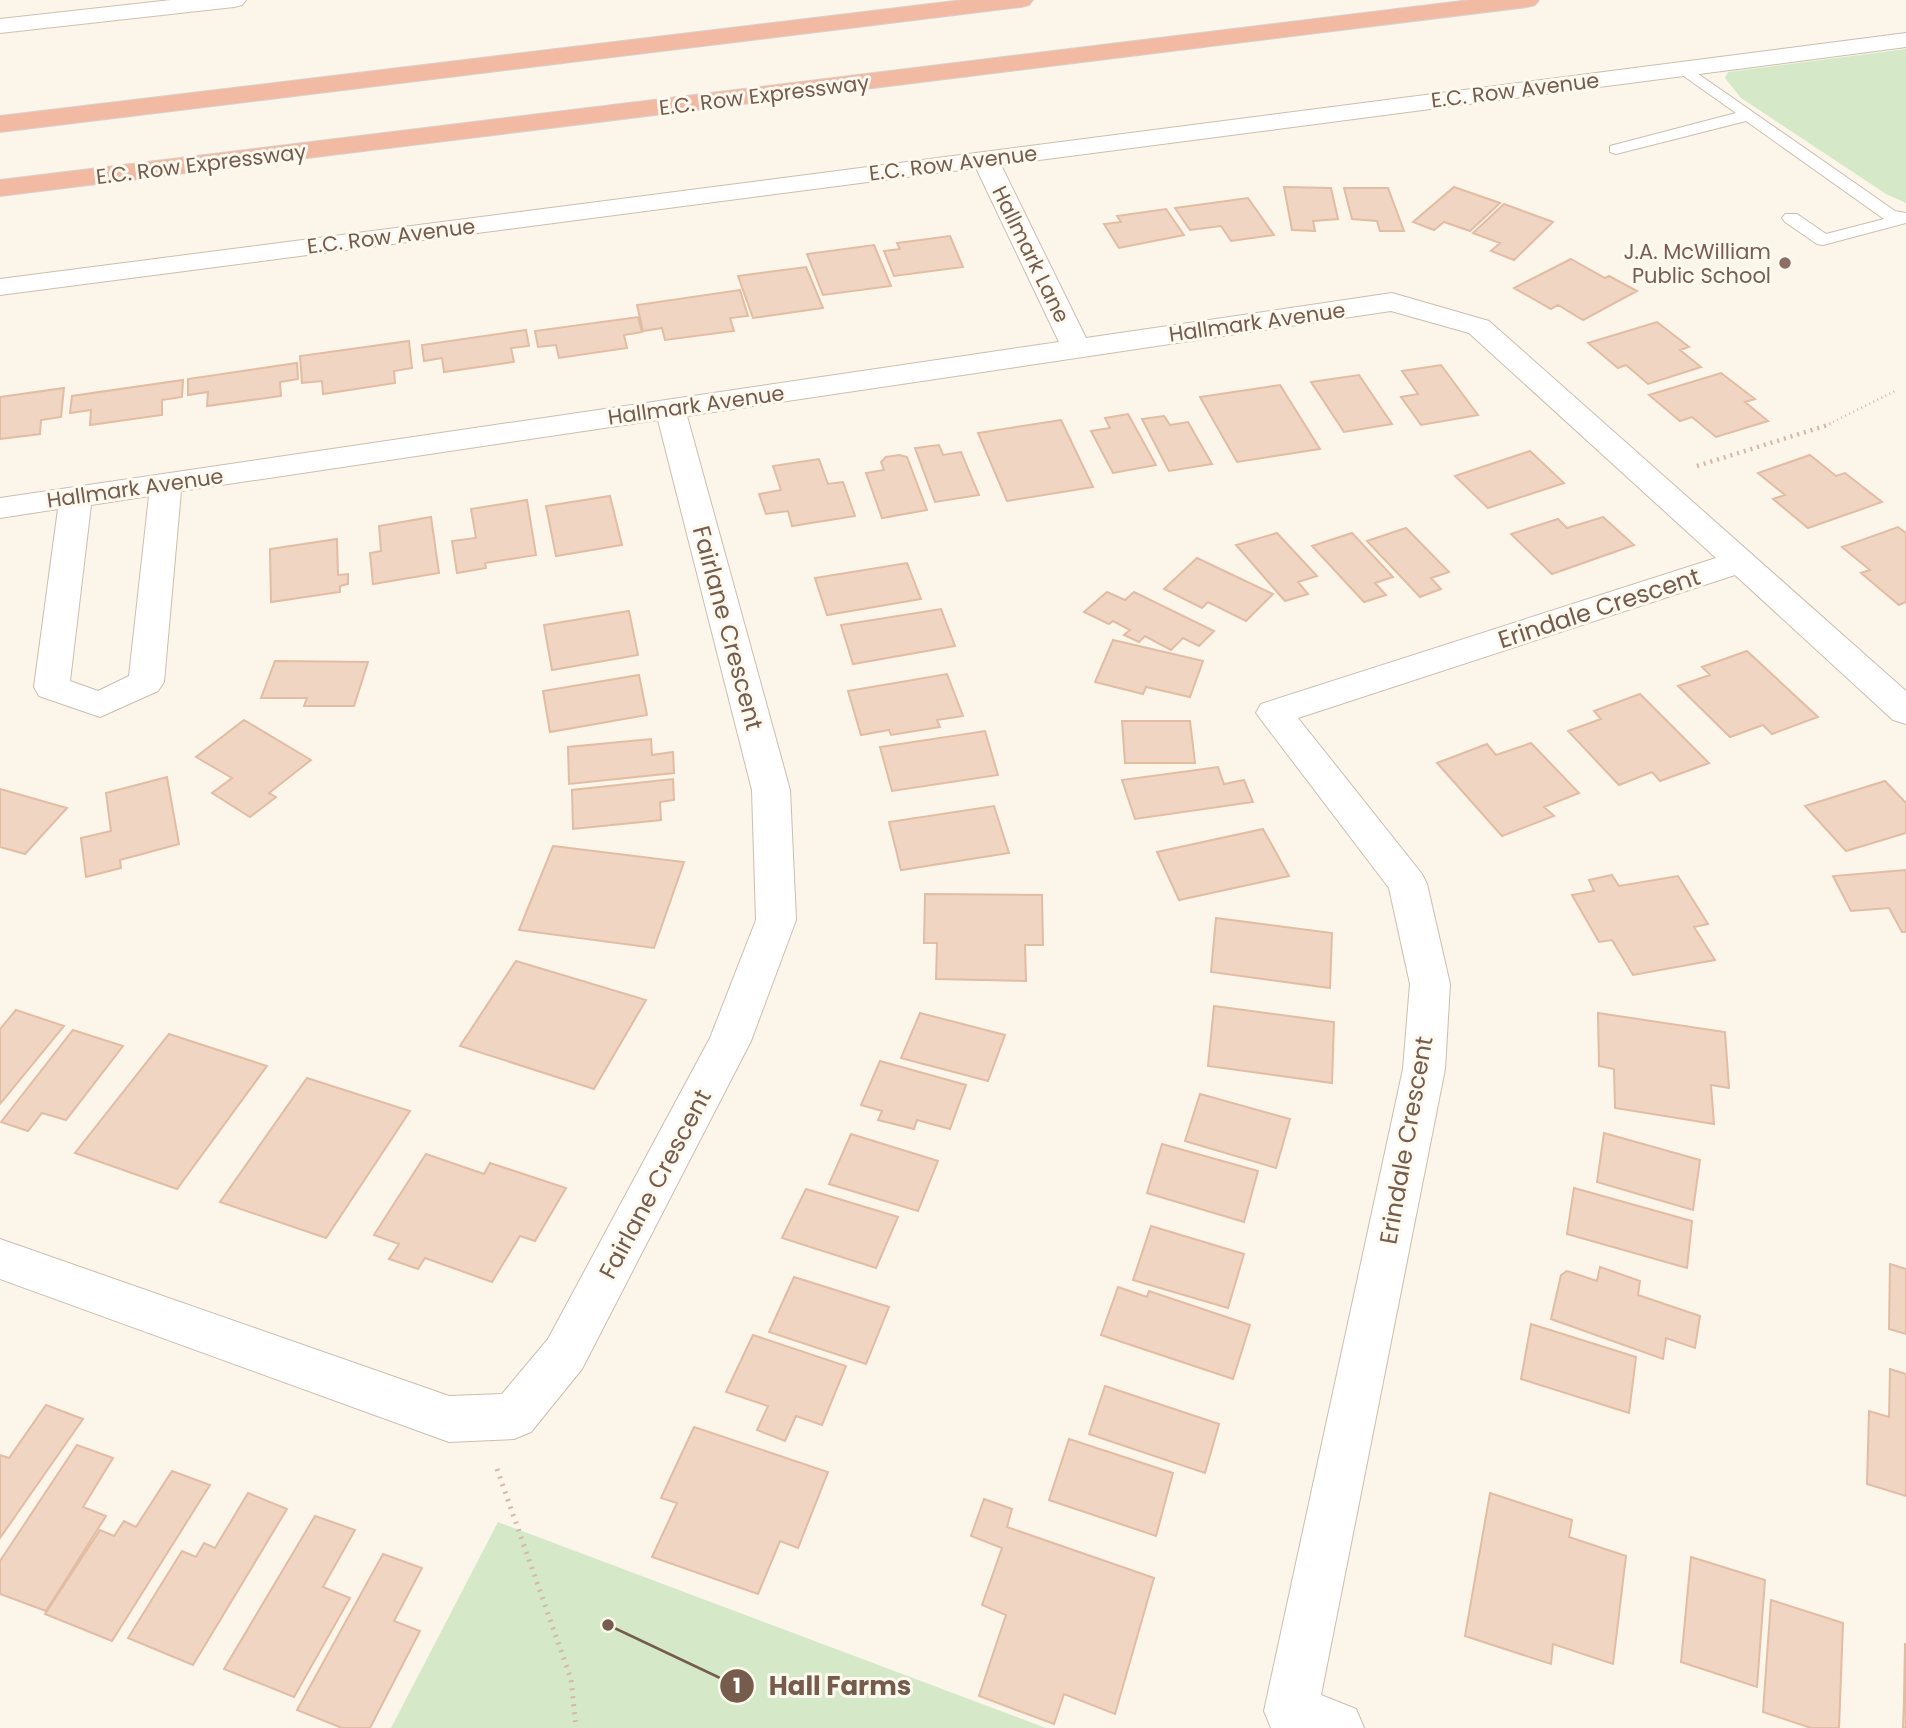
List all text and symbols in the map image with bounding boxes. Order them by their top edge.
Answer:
street label: E.C. Row Avenue [1429,65,1601,115]
street label: E.C. Row Expressway [657,68,871,122]
street label: E.C. Row Expressway [94,137,308,191]
street label: E.C. Row Avenue [867,138,1039,188]
street label: Hallmark Lane [985,181,1077,327]
street label: E.C. Row Avenue [305,211,477,261]
place label: J.A. McWilliam Public School [1623,237,1771,290]
marker: J.A. McWilliam Public School [1777,255,1793,271]
street label: Hallmark Avenue [1167,295,1347,349]
street label: Hallmark Avenue [606,378,786,432]
street label: Hallmark Avenue [45,461,225,515]
street label: Fairlane Crescent [685,522,771,734]
street label: Erindale Crescent [1494,560,1704,656]
street label: Erindale Crescent [1371,1033,1441,1247]
street label: Fairlane Crescent [591,1083,719,1285]
callout: Hall Farms [720,1662,925,1709]
text: Hall Farms [769,1668,911,1704]
text: 1 [733,1671,741,1700]

